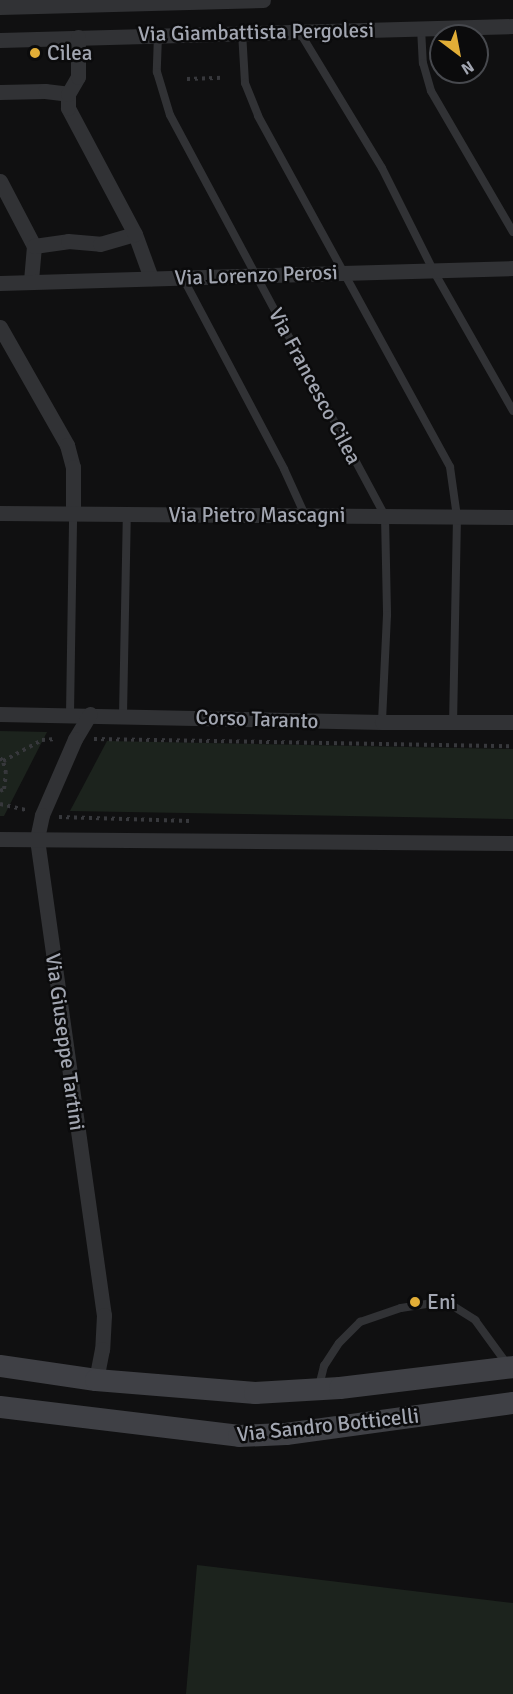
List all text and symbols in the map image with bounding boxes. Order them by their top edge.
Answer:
street label: Via Giambattista Pergolesi [138,17,374,47]
north arrow [429,24,489,84]
place label: Cilea [47,40,92,66]
marker: Cilea [28,46,42,60]
text: N [457,56,478,79]
street label: Via Lorenzo Perosi [174,260,338,290]
street label: Via Francesco Cilea [263,304,367,468]
street label: Via Pietro Mascagni [169,502,345,528]
street label: Corso Taranto [195,704,319,734]
street label: Via Giuseppe Tartini [40,952,90,1132]
place label: Eni [427,1289,456,1315]
marker: Eni [408,1295,422,1309]
street label: Via Sandro Botticelli [236,1403,420,1447]

